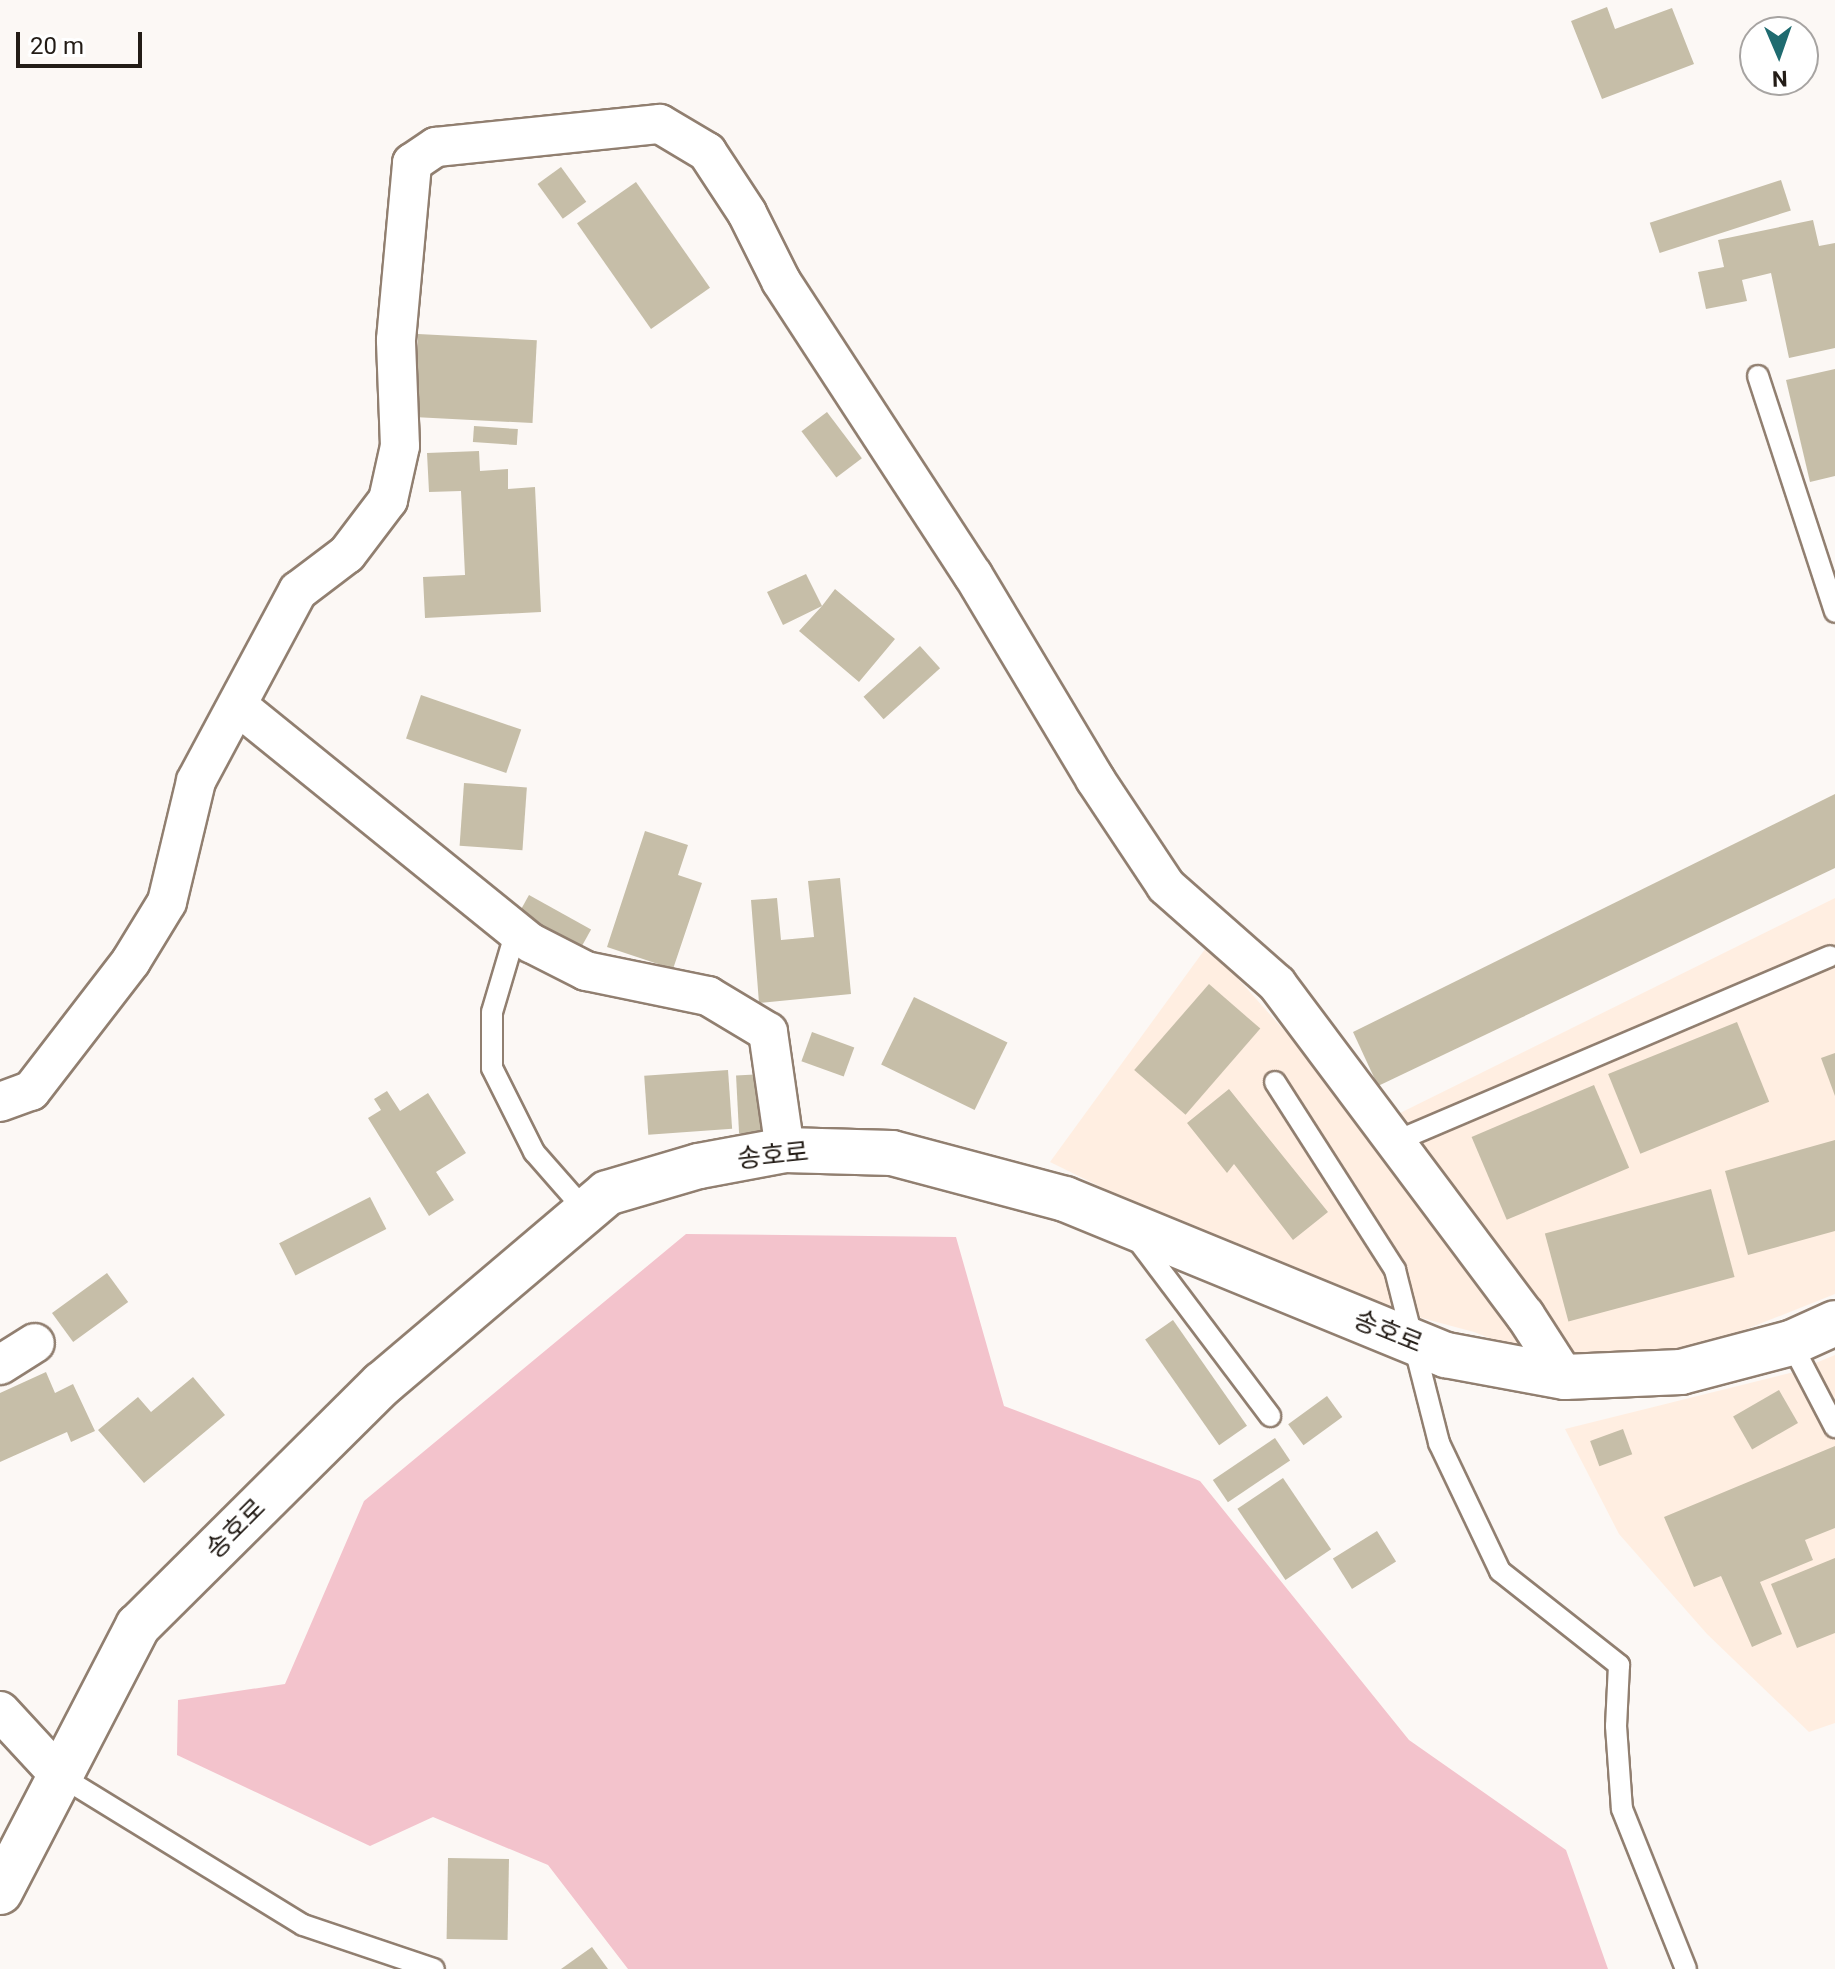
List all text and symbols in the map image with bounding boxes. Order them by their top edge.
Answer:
scale bar [20,16,146,66]
north arrow [1739,16,1819,96]
text: 20 m [30,32,84,60]
text: N [1772,66,1788,91]
street label: 송호로 [736,1137,810,1175]
street label: 송호로 [1349,1304,1427,1360]
street label: 송호로 [200,1493,272,1565]

